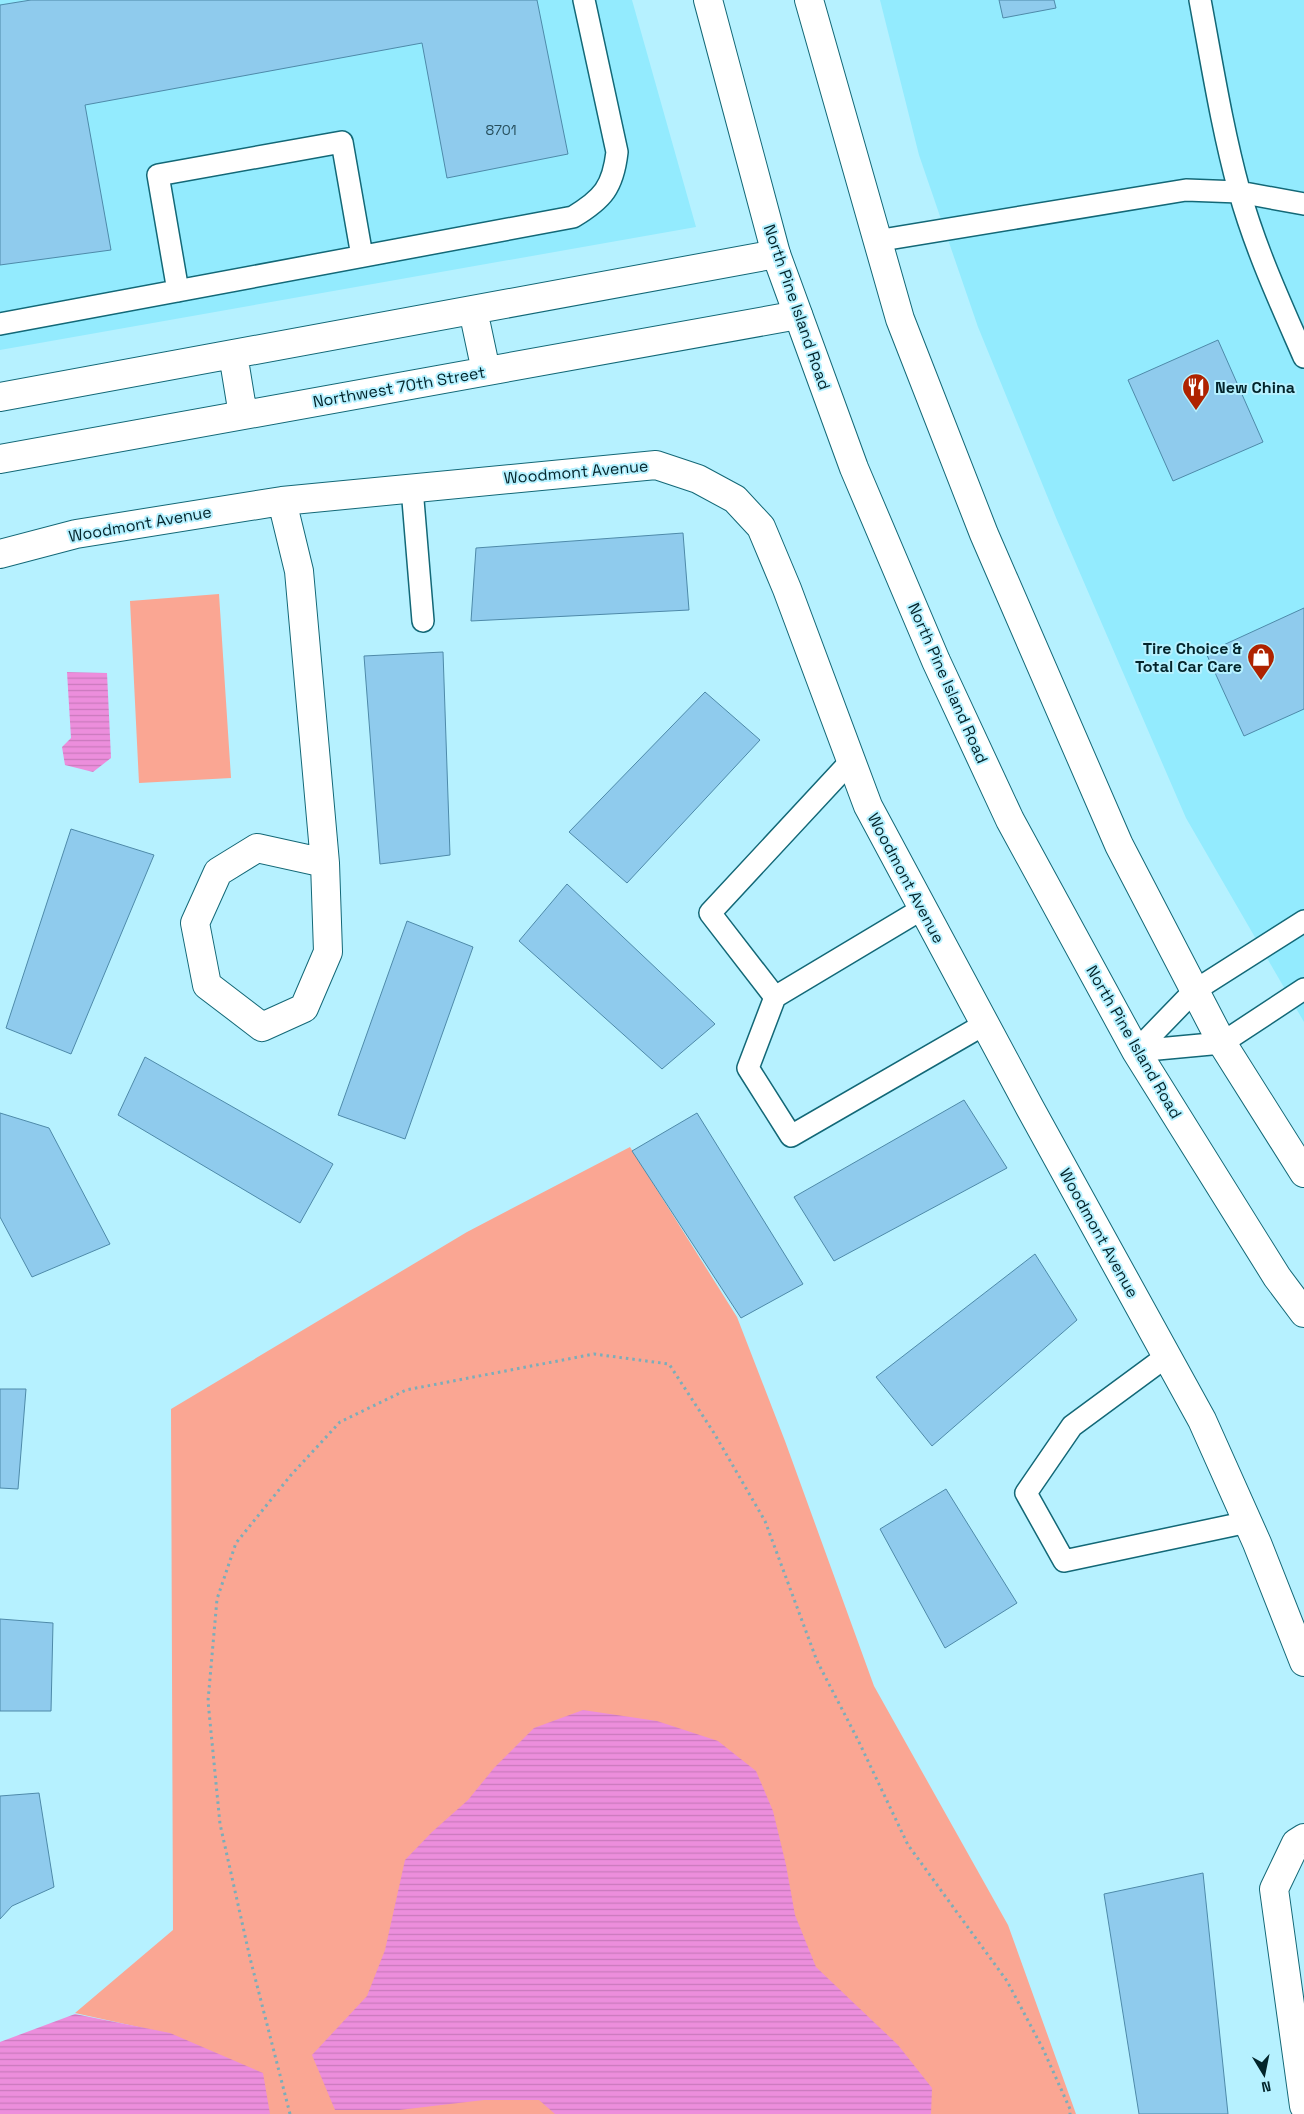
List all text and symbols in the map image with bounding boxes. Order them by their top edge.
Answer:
house number: 8701 [485,121,517,139]
street label: North Pine Island Road [759,221,835,393]
street label: Northwest 70th Street [311,361,487,413]
restaurant icon: New China [1181,372,1211,411]
place label: New China [1215,377,1295,398]
street label: Woodmont Avenue [503,455,649,489]
street label: Woodmont Avenue [67,501,213,547]
street label: North Pine Island Road [903,599,993,767]
place label: Tire Choice & Total Car Care [1135,638,1243,677]
shop icon: Tire Choice & Total Car Care [1246,642,1276,681]
street label: Woodmont Avenue [863,809,949,947]
street label: North Pine Island Road [1081,962,1187,1122]
street label: Woodmont Avenue [1055,1165,1143,1301]
north arrow [1239,2049,1289,2099]
text: N [1260,2077,1272,2096]

